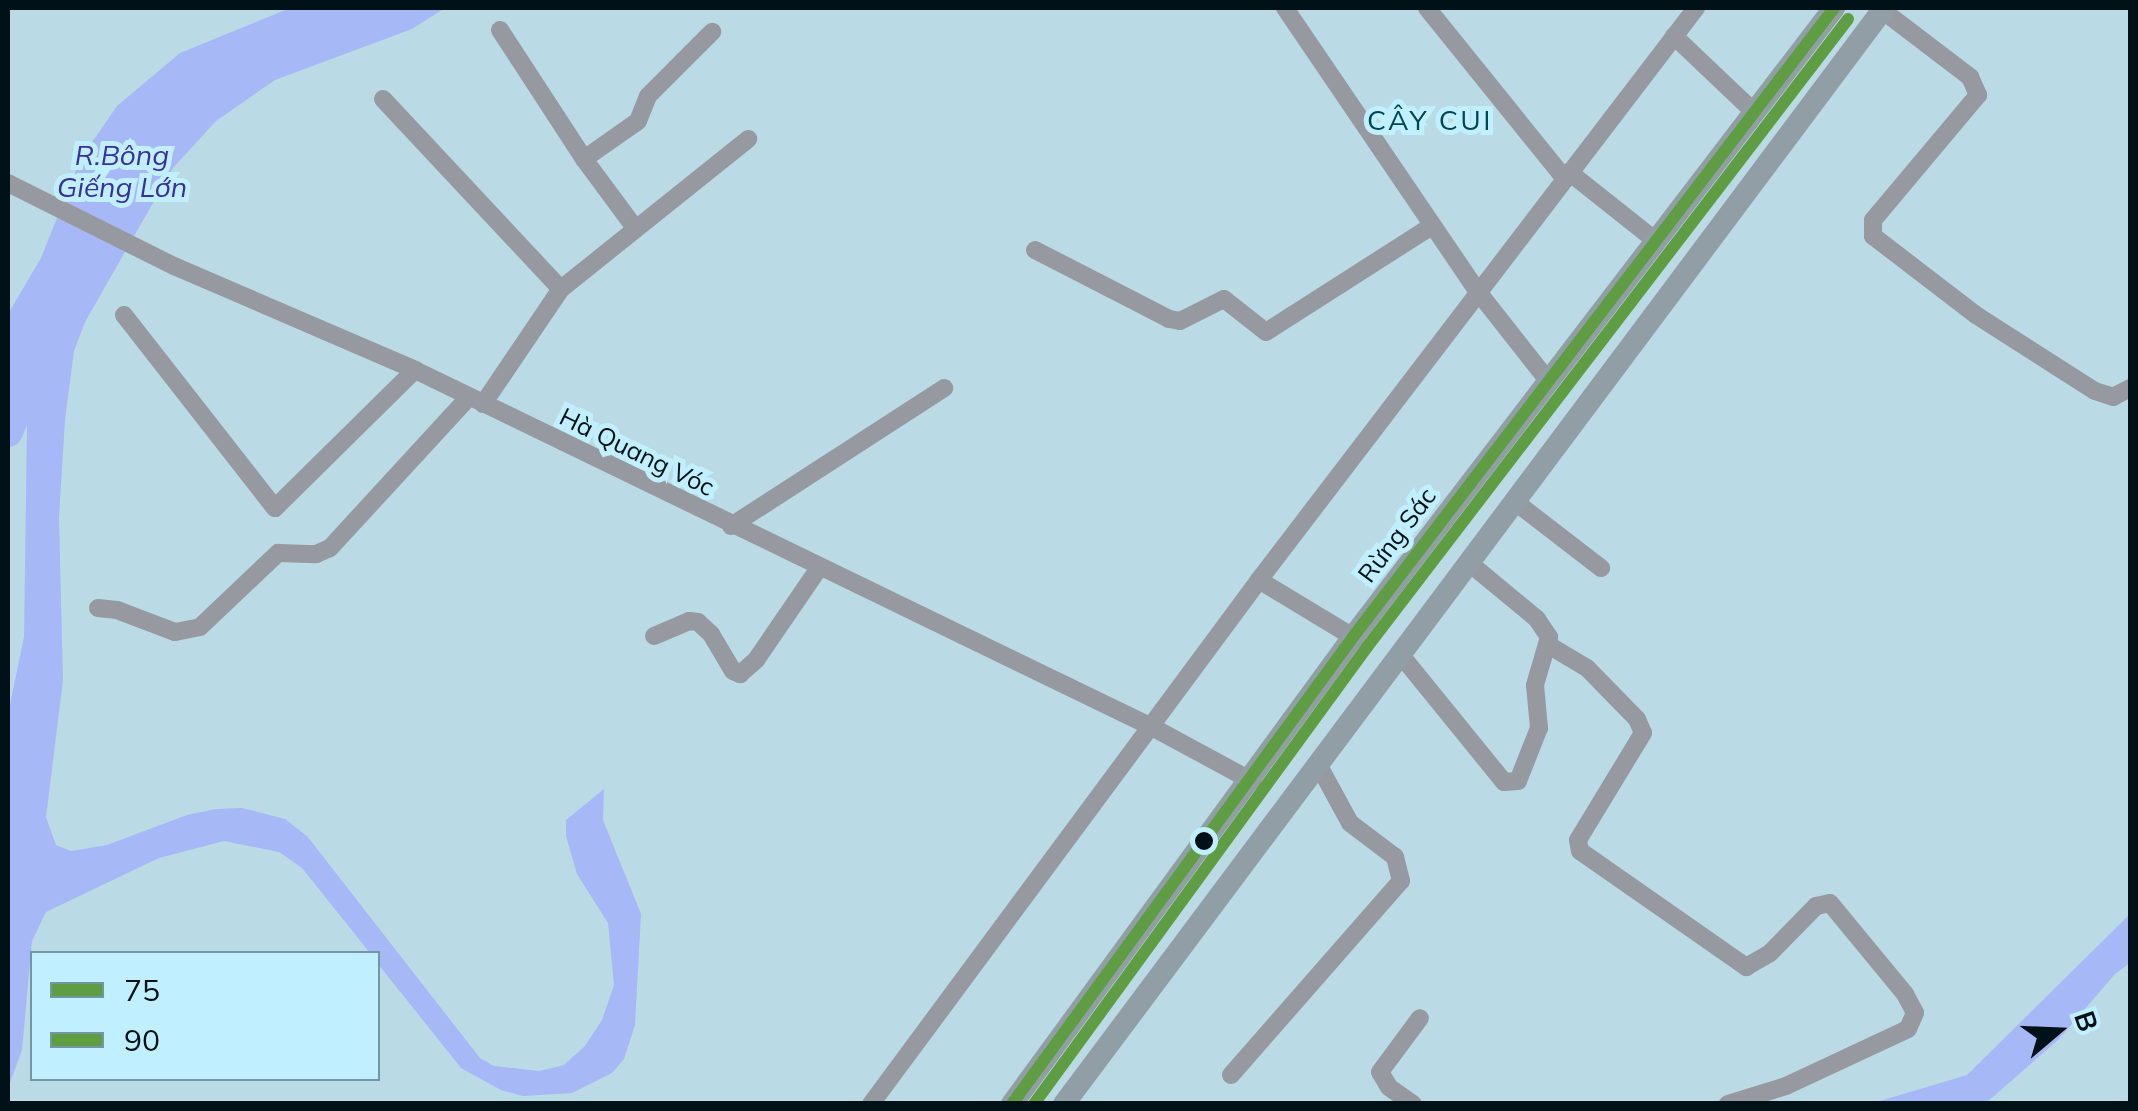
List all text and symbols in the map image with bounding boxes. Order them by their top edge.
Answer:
district label: CÂY CUI [1367,103,1493,137]
water label: R.Bông Giếng Lớn [57,138,187,204]
street label: Hà Quang Vóc [555,402,719,502]
street label: Rừng Sác [1352,482,1442,588]
unlabelled marker [1194,831,1214,851]
legend [30,951,380,1081]
text: 75 [124,971,160,1009]
north arrow [2008,981,2108,1081]
text: B [2067,1006,2107,1036]
text: 90 [124,1021,160,1059]

